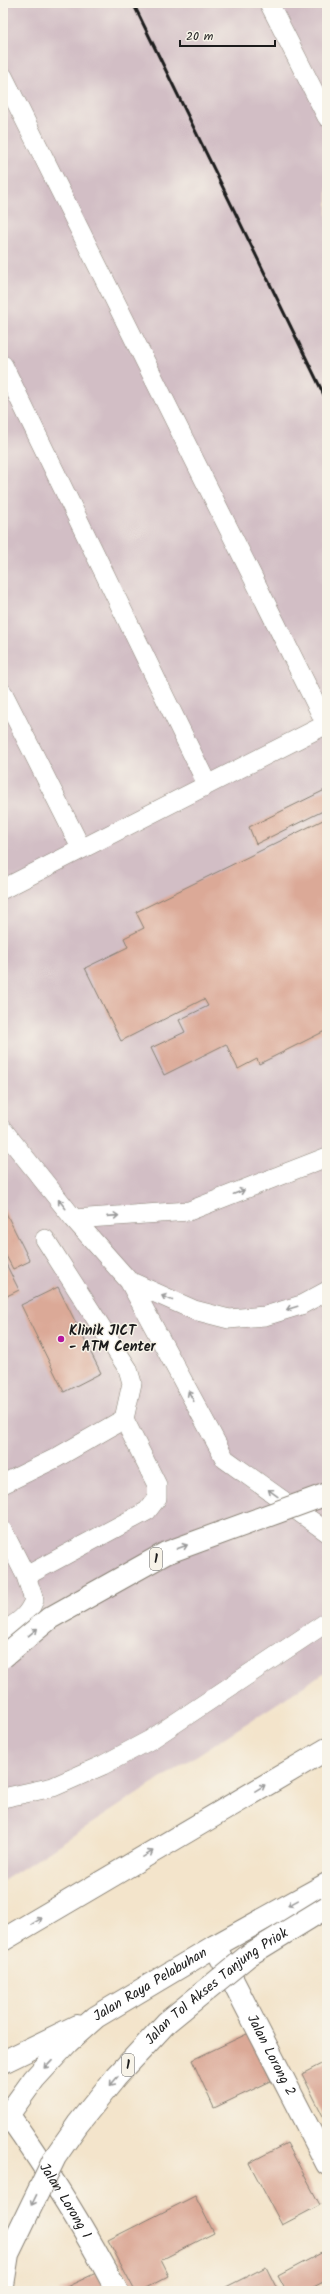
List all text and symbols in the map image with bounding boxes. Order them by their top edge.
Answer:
scale bar [180,22,275,48]
text: 20 m [186,27,214,46]
one-way arrow [233,1188,245,1196]
one-way arrow [57,1198,66,1209]
one-way arrow [106,1213,119,1220]
one-way arrow [161,1293,173,1301]
one-way arrow [286,1305,299,1312]
place label: Klinik JICT - ATM Center [69,1320,157,1358]
marker: Klinik JICT - ATM Center [56,1334,66,1344]
one-way arrow [187,1390,194,1402]
one-way arrow [267,1489,278,1497]
one-way arrow [176,1543,188,1551]
road number: 1 [150,1548,162,1570]
one-way arrow [28,1628,38,1637]
one-way arrow [254,1784,266,1792]
one-way arrow [142,1850,154,1858]
one-way arrow [287,1899,299,1907]
one-way arrow [31,1916,43,1924]
street label: Jalan Tol Akses Tanjung Priok [140,1922,293,2050]
street label: Jalan Raya Pelabuhan [89,1942,211,2027]
street label: Jalan Lorong 2 [241,2011,301,2100]
road number: 1 [122,2054,134,2076]
one-way arrow [44,2058,53,2068]
one-way arrow [109,2076,118,2086]
street label: Jalan Lorong 1 [33,2159,97,2243]
one-way arrow [30,2194,37,2206]

